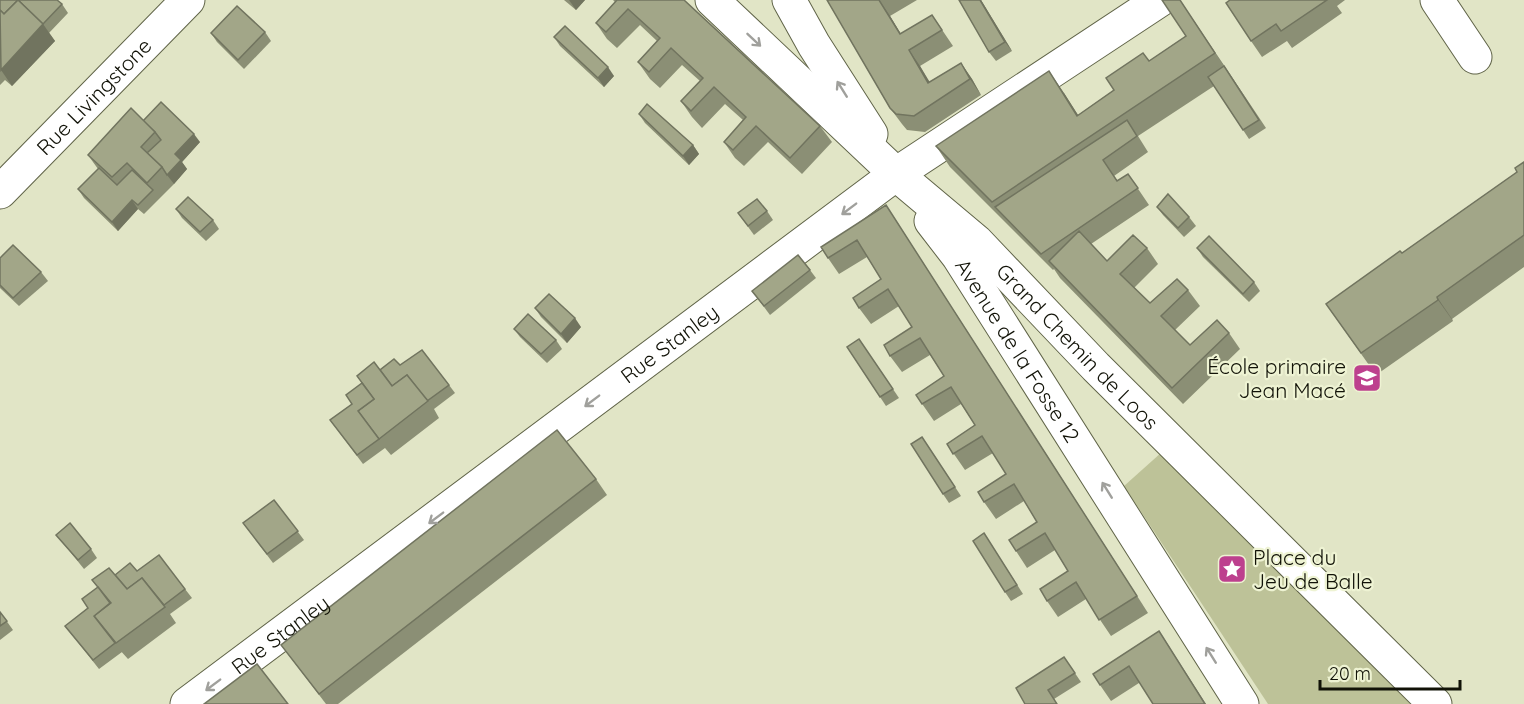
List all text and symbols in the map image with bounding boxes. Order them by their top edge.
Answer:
street label: Rue Livingstone [31,32,157,160]
one-way arrow [746,33,761,47]
one-way arrow [836,81,849,98]
one-way arrow [842,203,858,216]
street label: Avenue de la Fosse 12 [950,254,1086,447]
street label: Grand Chemin de Loos [991,258,1164,435]
street label: Rue Stanley [615,299,723,389]
place label: École primaire Jean Macé [1207,353,1346,403]
school or university icon: École primaire Jean Macé [1351,362,1383,394]
one-way arrow [585,395,601,408]
one-way arrow [1101,482,1113,498]
one-way arrow [428,511,444,524]
place label: Place du Jeu de Balle [1253,544,1373,594]
place icon: Place du Jeu de Balle [1216,553,1248,585]
street label: Rue Stanley [226,590,334,680]
one-way arrow [1205,647,1217,663]
scale bar [1320,653,1460,691]
text: 20 m [1329,662,1371,685]
one-way arrow [205,679,221,691]

